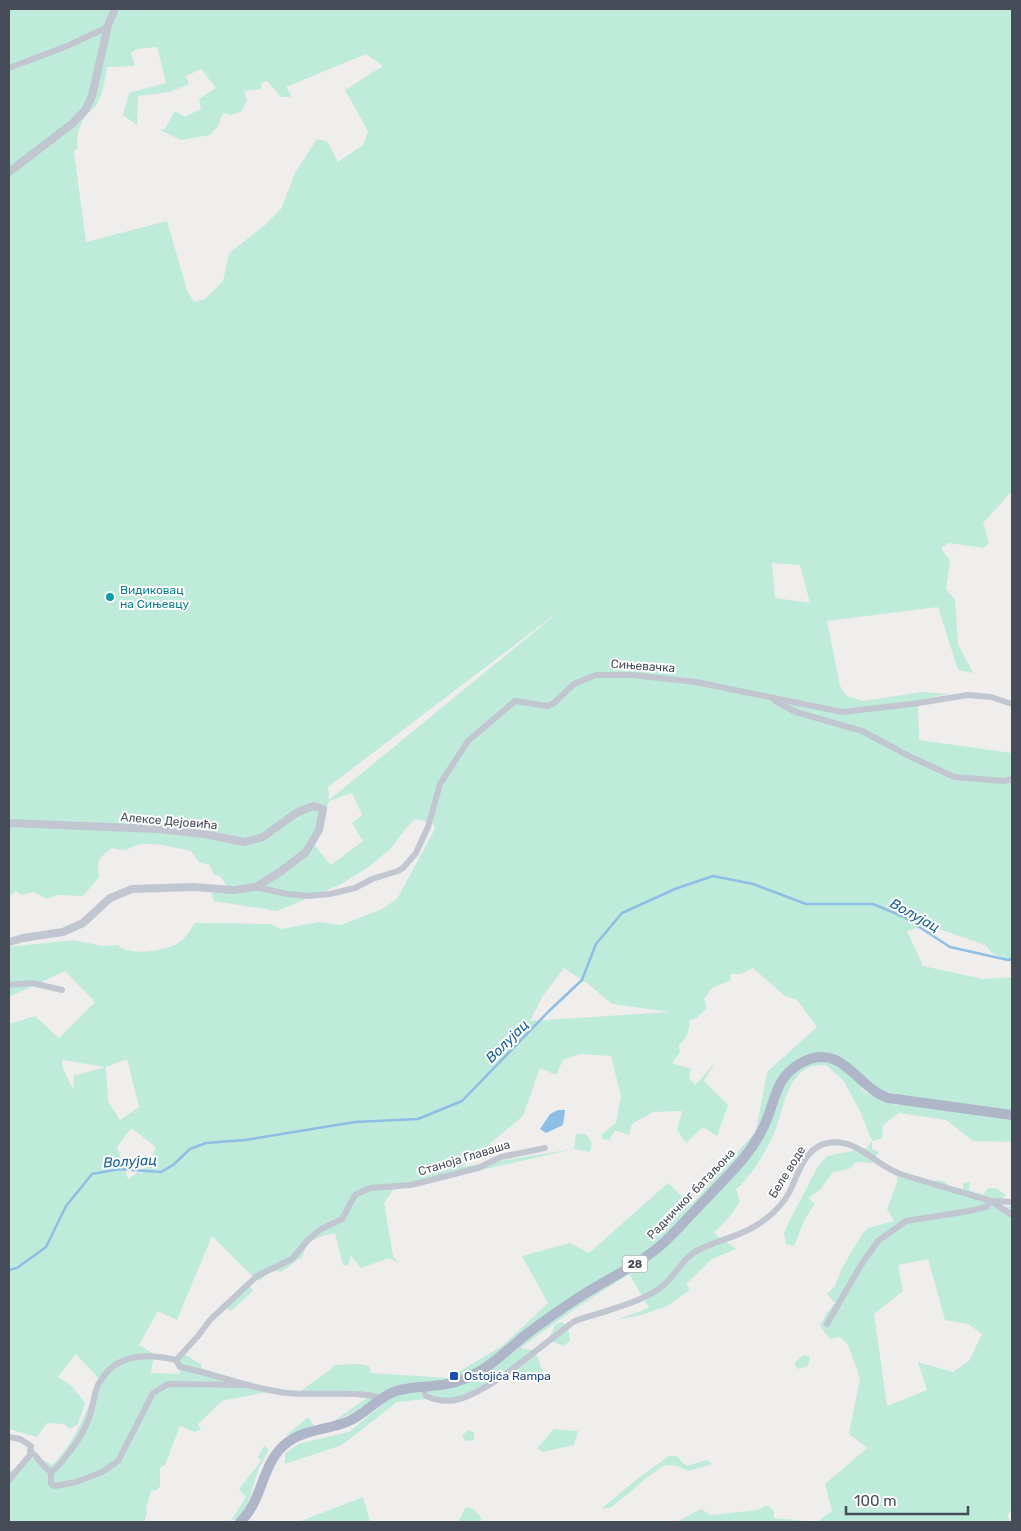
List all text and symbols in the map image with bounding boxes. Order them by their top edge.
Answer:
place label: Видиковац на Сињевцу [120,583,189,611]
marker: Видиковац на Сињевцу [104,591,116,603]
street label: Сињевачка [610,657,676,675]
street label: Алексе Дејовића [120,810,218,832]
water label: Волујац [887,895,943,936]
water label: Волујац [482,1016,533,1066]
street label: Станоја Главаша [416,1137,512,1179]
street label: Беле воде [766,1143,809,1201]
street label: Радничког батаљона [644,1146,738,1242]
water label: Волујац [103,1152,158,1171]
road number: 28 [622,1256,648,1272]
place label: Ostojića Rampa [464,1369,551,1383]
marker: Ostojića Rampa [448,1370,460,1382]
scale bar [846,1484,968,1516]
text: 100 m [854,1492,896,1510]

